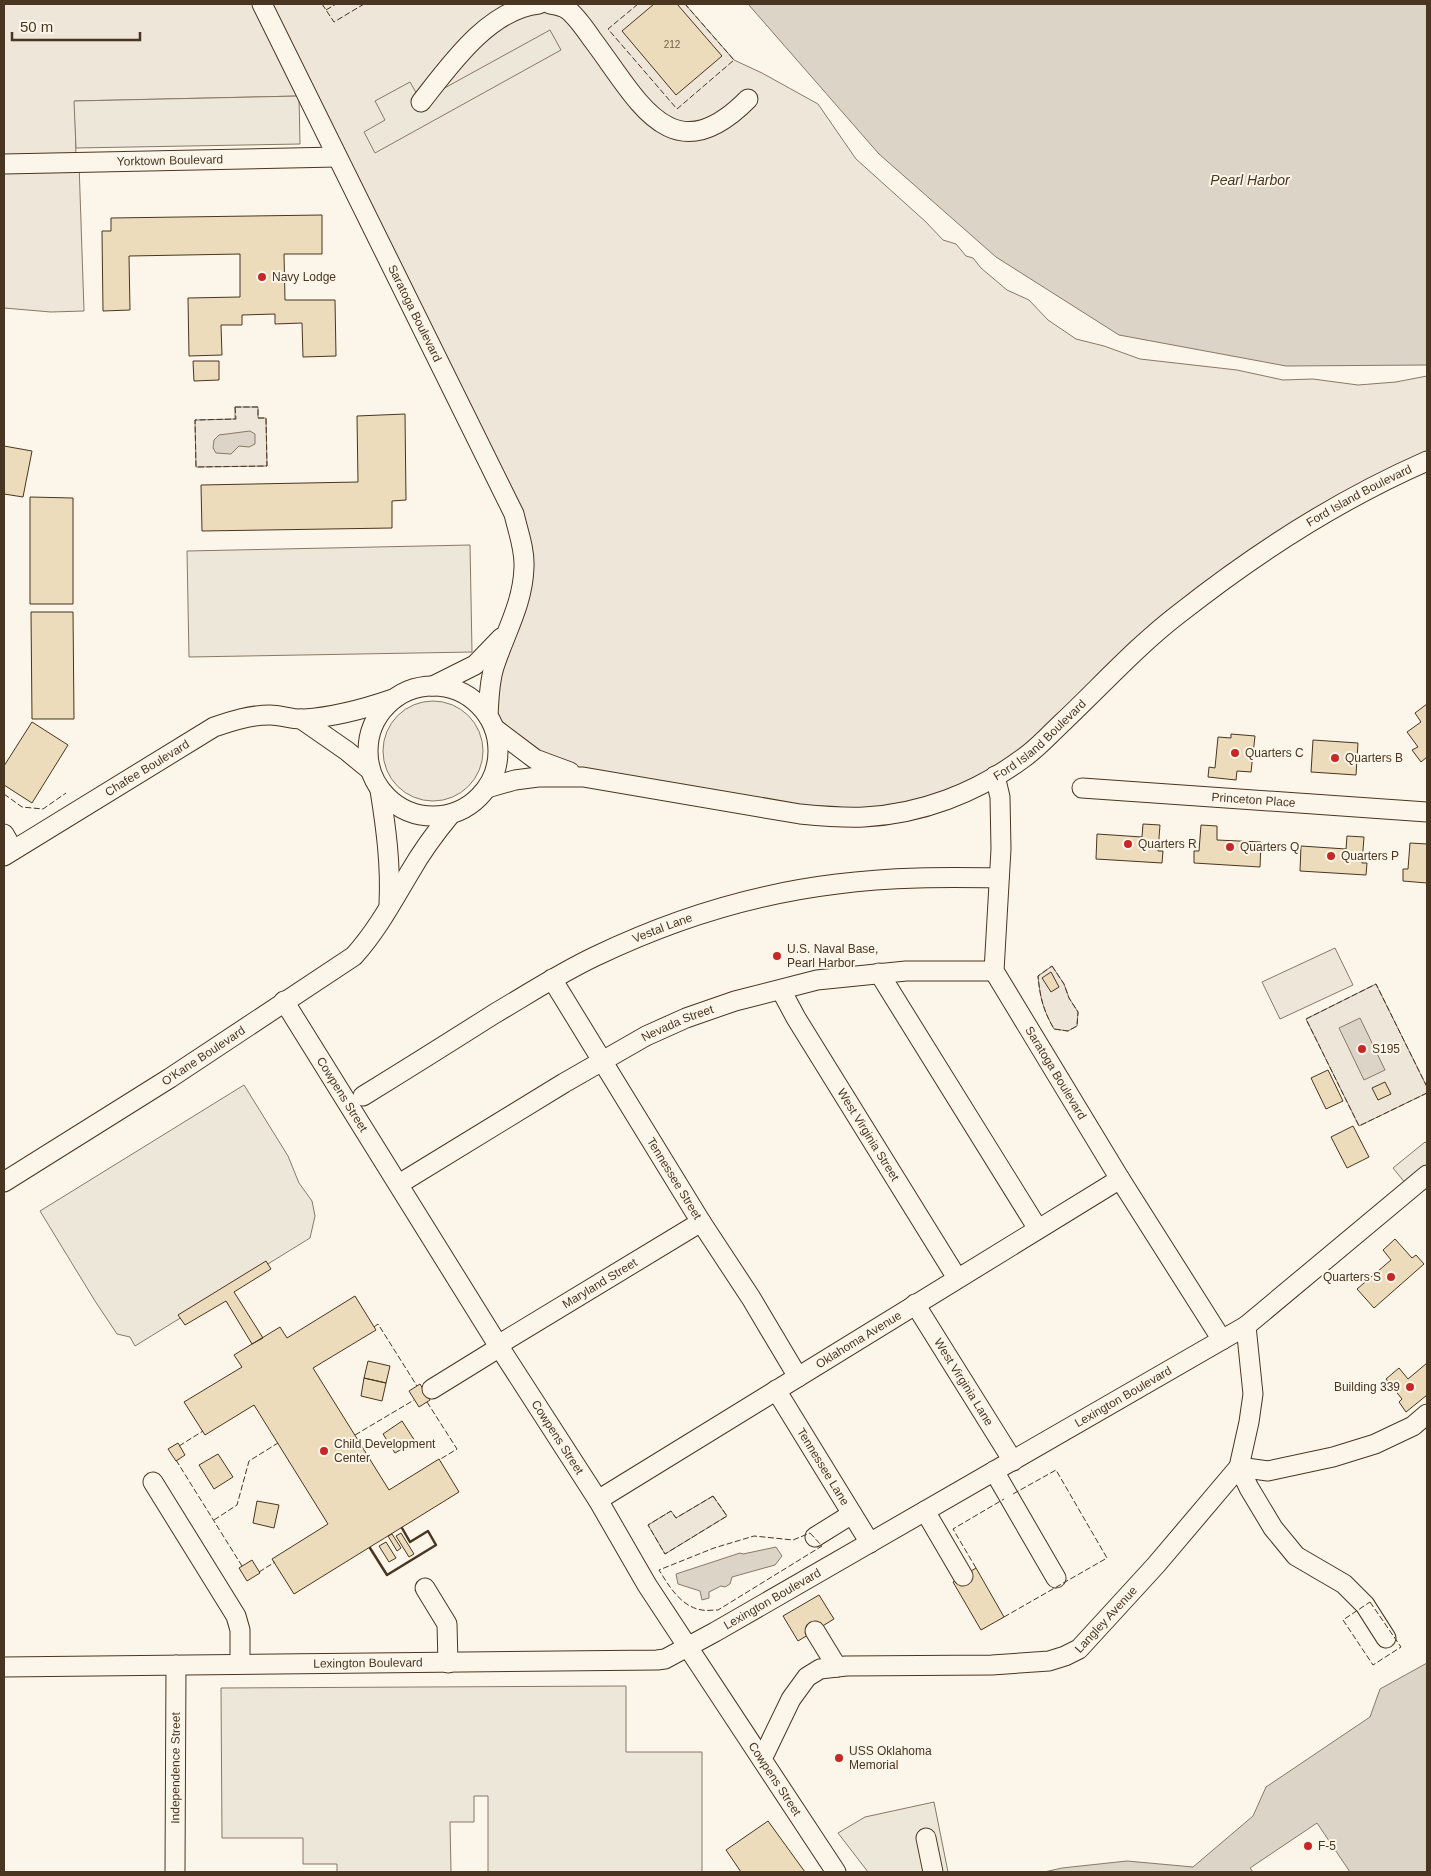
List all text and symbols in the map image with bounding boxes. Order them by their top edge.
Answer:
scale bar [12,10,140,42]
text: 50 m [20,18,53,35]
house number: 212 [664,39,681,50]
street label: Yorktown Boulevard [117,152,223,169]
water label: Pearl Harbor [1210,172,1291,188]
street label: Saratoga Boulevard [385,263,445,364]
place label: Navy Lodge [272,270,336,284]
marker: Navy Lodge [256,271,268,283]
street label: Ford Island Boulevard [1304,462,1414,530]
street label: Ford Island Boulevard [991,697,1089,783]
street label: Chafee Boulevard [102,737,192,799]
place label: Quarters C [1245,746,1304,760]
marker: Quarters C [1229,747,1241,759]
place label: Quarters B [1345,751,1403,765]
marker: Quarters B [1329,752,1341,764]
street label: Princeton Place [1211,790,1296,810]
place label: Quarters R [1138,837,1197,851]
marker: Quarters R [1122,838,1134,850]
place label: Quarters Q [1240,840,1299,854]
marker: Quarters Q [1224,841,1236,853]
place label: Quarters P [1341,849,1399,863]
marker: Quarters P [1325,850,1337,862]
street label: Vestal Lane [630,910,694,946]
place label: U.S. Naval Base, Pearl Harbor [787,942,878,970]
marker: U.S. Naval Base, Pearl Harbor [771,950,783,962]
street label: Nevada Street [639,1002,716,1044]
street label: O'Kane Boulevard [159,1023,248,1088]
street label: Saratoga Boulevard [1022,1024,1089,1122]
place label: S195 [1372,1042,1400,1056]
marker: S195 [1356,1043,1368,1055]
street label: Cowpens Street [314,1054,371,1135]
street label: West Virginia Street [834,1086,902,1184]
street label: Tennessee Street [644,1135,705,1223]
street label: Maryland Street [560,1255,640,1311]
place label: Quarters S [1323,1270,1381,1284]
marker: Quarters S [1385,1271,1397,1283]
street label: Oklahoma Avenue [813,1308,904,1371]
street label: West Virginia Lane [931,1336,996,1429]
street label: Lexington Boulevard [1072,1363,1174,1430]
place label: Building 339 [1334,1380,1400,1394]
marker: Building 339 [1404,1381,1416,1393]
street label: Cowpens Street [529,1398,587,1478]
street label: Tennessee Lane [794,1425,852,1508]
place label: Child Development Center [334,1437,436,1465]
marker: Child Development Center [318,1445,330,1457]
street label: Lexington Boulevard [721,1566,823,1632]
street label: Langley Avenue [1072,1583,1140,1656]
street label: Lexington Boulevard [313,1656,423,1671]
street label: Independence Street [168,1711,183,1824]
street label: Cowpens Street [745,1739,804,1819]
place label: USS Oklahoma Memorial [849,1744,932,1772]
marker: USS Oklahoma Memorial [833,1752,845,1764]
place label: F-5 [1318,1839,1336,1853]
marker: F-5 [1302,1840,1314,1852]

